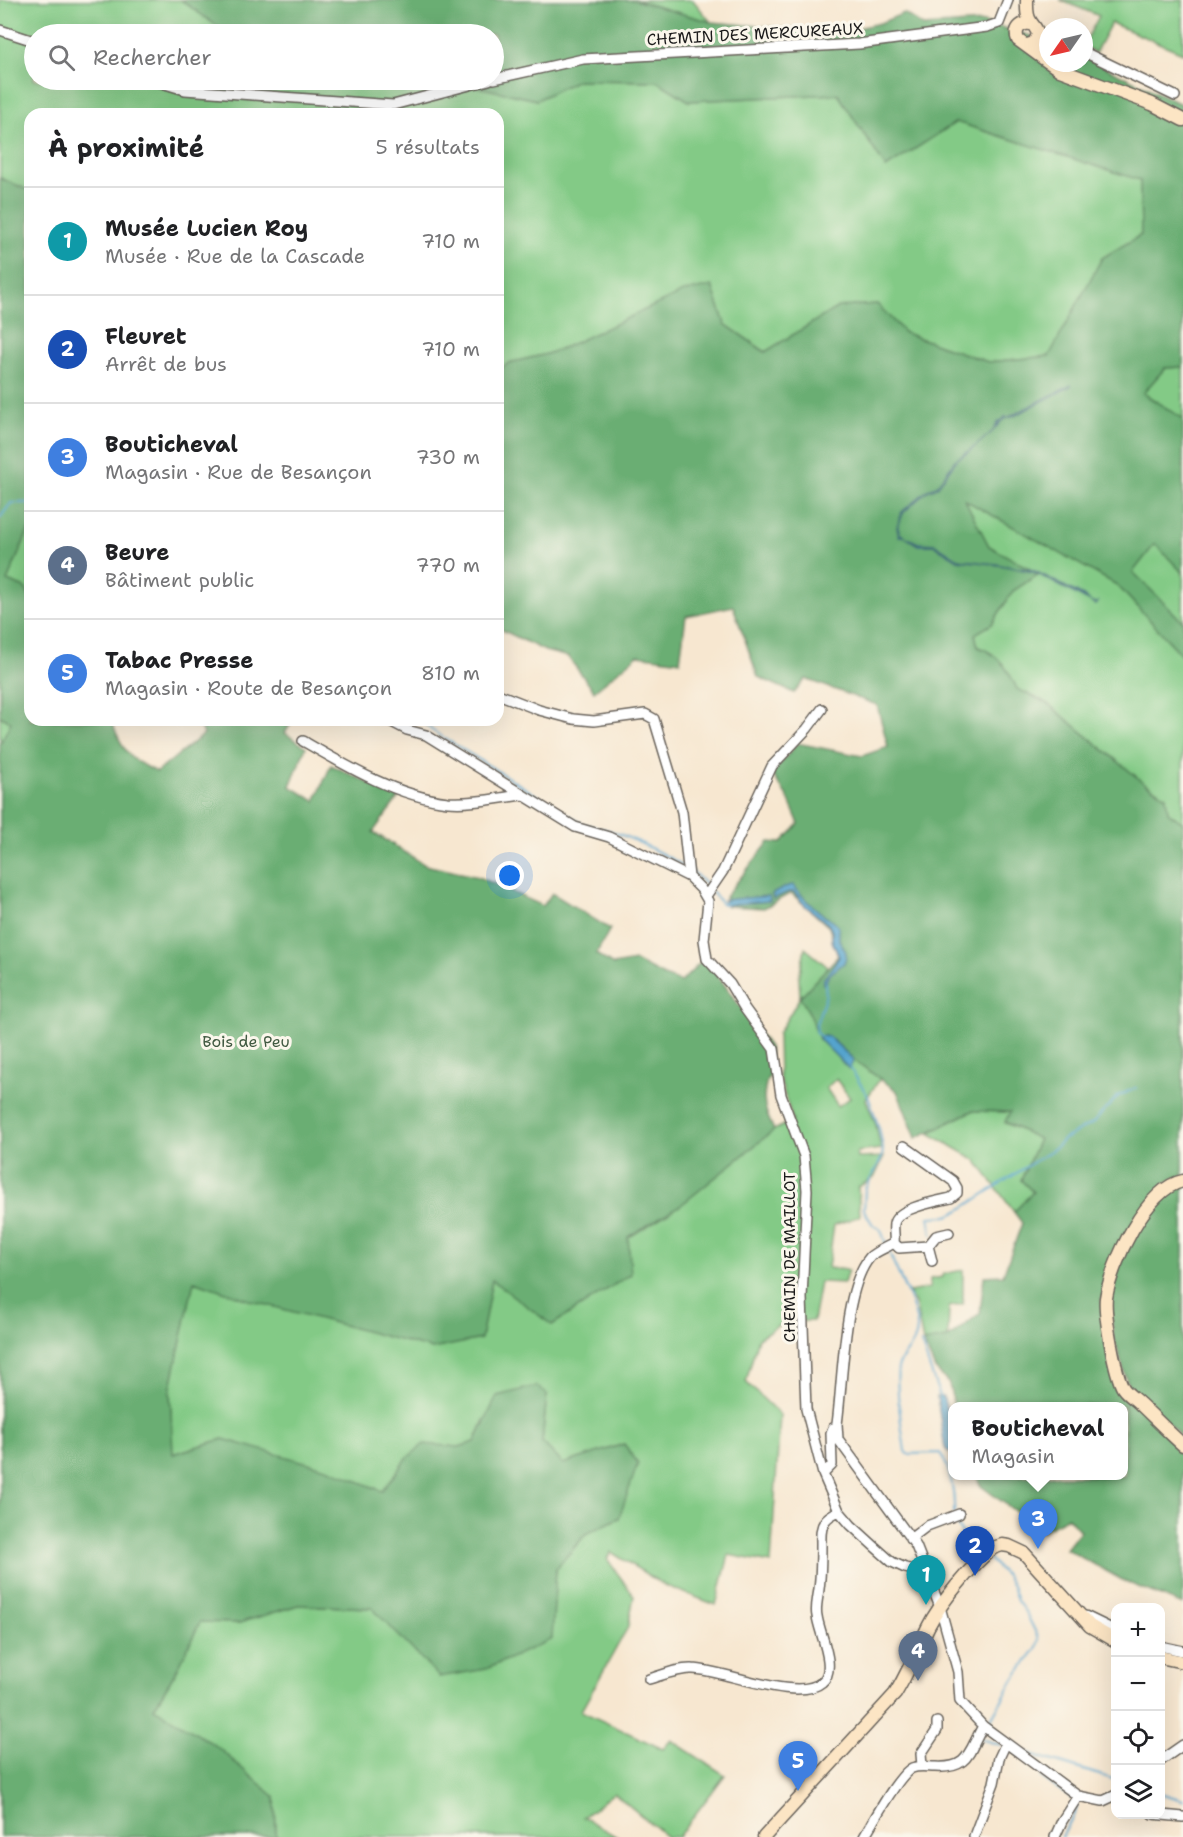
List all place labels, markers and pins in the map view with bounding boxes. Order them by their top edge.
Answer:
pin: 3 [1018,1500,1058,1549]
pin: 2 [956,1526,994,1576]
pin: 1 [906,1556,946,1605]
pin: 4 [898,1632,938,1681]
pin: 5 [778,1742,818,1791]

